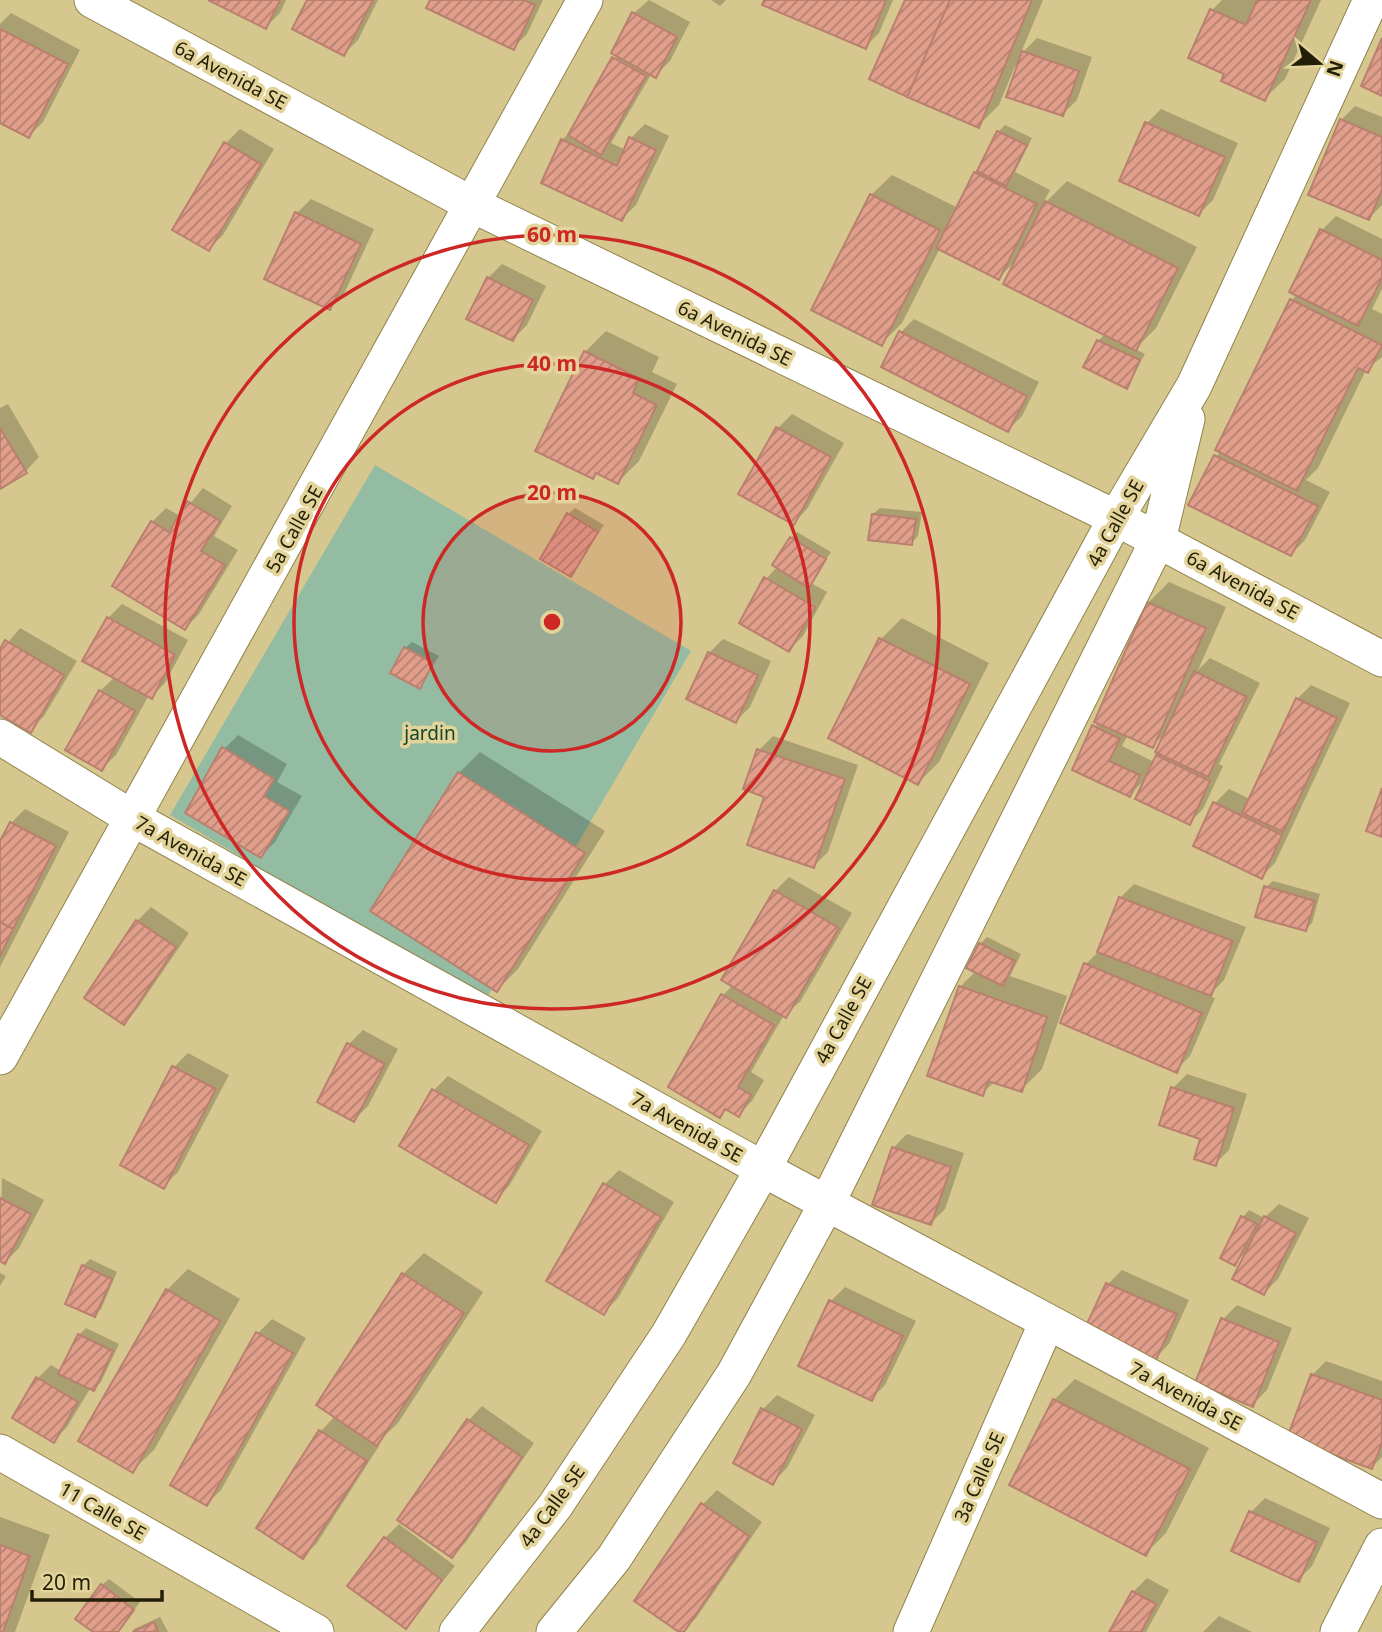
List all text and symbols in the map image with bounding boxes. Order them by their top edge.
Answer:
north arrow [1284,28,1354,98]
street label: 6a Avenida SE [170,34,292,116]
text: N [1320,57,1350,80]
text: 60 m [527,220,577,248]
street label: 6a Avenida SE [674,294,796,372]
text: 40 m [527,349,577,377]
street label: 4a Calle SE [1080,475,1150,571]
text: 20 m [527,478,577,506]
street label: 5a Calle SE [259,481,329,577]
street label: 6a Avenida SE [1182,544,1304,626]
centre of rings [540,610,564,634]
park label: jardin [402,720,456,746]
street label: 7a Avenida SE [131,810,251,892]
street label: 4a Calle SE [808,972,878,1068]
street label: 7a Avenida SE [627,1086,747,1168]
street label: 7a Avenida SE [1125,1355,1247,1437]
street label: 3a Calle SE [948,1428,1010,1526]
street label: 4a Calle SE [513,1460,591,1552]
street label: 11 Calle SE [55,1476,151,1546]
scale bar [32,1558,161,1602]
text: 20 m [42,1568,91,1596]

